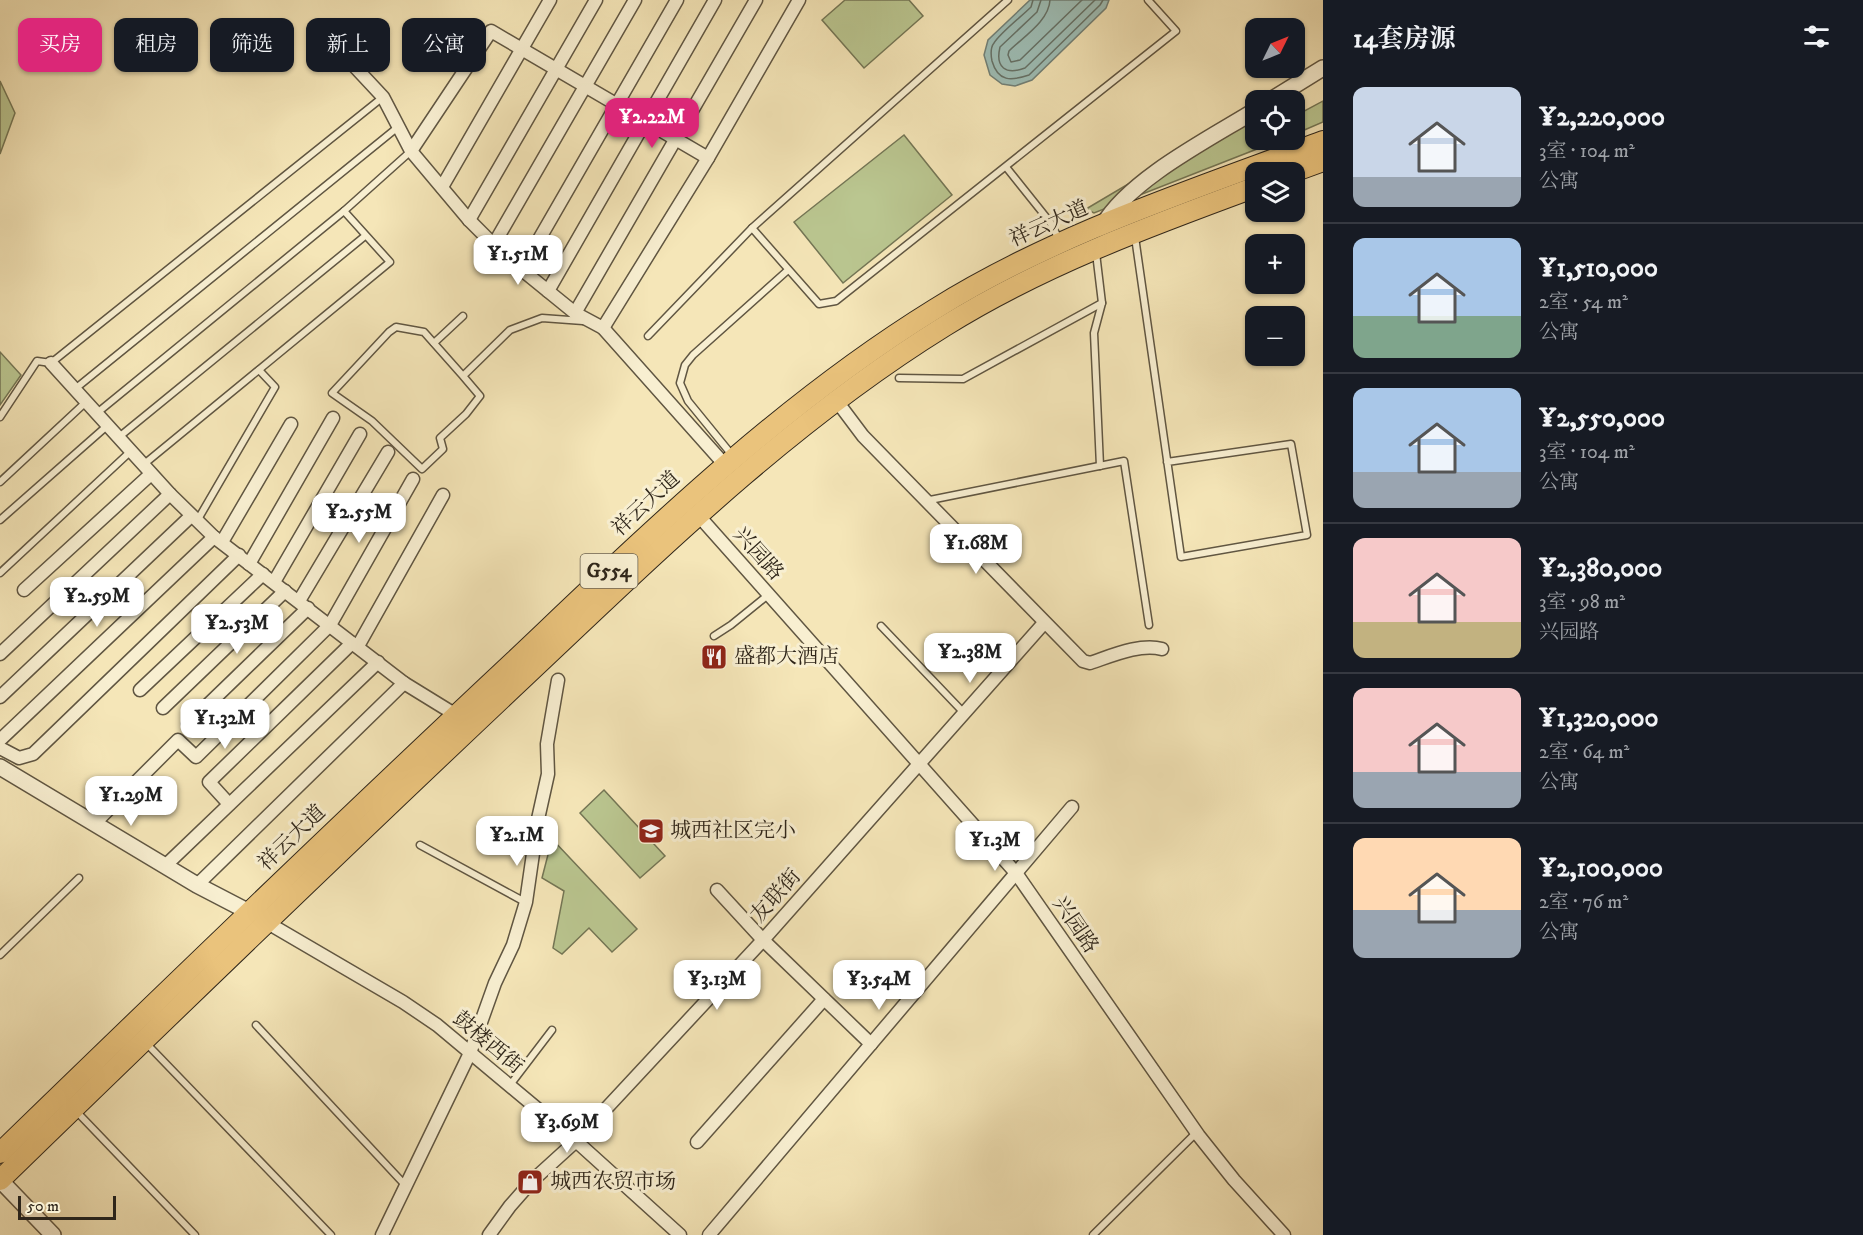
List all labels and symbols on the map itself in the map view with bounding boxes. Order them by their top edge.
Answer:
north arrow [1245,18,1305,78]
pin: ¥2.22M [603,98,701,149]
street label: 祥云大道 [1005,195,1093,253]
pin: ¥1.51M [469,235,567,286]
street label: 祥云大道 [606,466,686,542]
pin: ¥2.55M [310,493,408,544]
street label: 兴园路 [727,522,789,586]
pin: ¥1.68M [927,524,1025,575]
road number: G554 [580,554,638,588]
pin: ¥2.59M [48,577,146,628]
pin: ¥2.53M [188,604,286,655]
pin: ¥2.38M [921,633,1019,684]
restaurant icon: 盛都大酒店 [699,642,729,672]
place label: 盛都大酒店 [734,644,839,670]
pin: ¥1.32M [176,699,274,750]
pin: ¥1.29M [82,776,180,827]
street label: 祥云大道 [253,799,331,877]
pin: ¥2.1M [475,816,559,867]
school or university icon: 城西社区完小 [636,816,666,846]
place label: 城西社区完小 [670,818,796,844]
pin: ¥1.3M [953,821,1037,872]
street label: 友联街 [745,864,807,928]
street label: 兴园路 [1047,892,1103,958]
pin: ¥3.13M [668,960,766,1011]
pin: ¥3.54M [830,960,928,1011]
street label: 鼓楼西街 [447,1006,529,1080]
pin: ¥3.69M [518,1103,616,1154]
shop icon: 城西农贸市场 [515,1167,545,1197]
place label: 城西农贸市场 [550,1169,676,1195]
scale bar [18,1193,116,1220]

